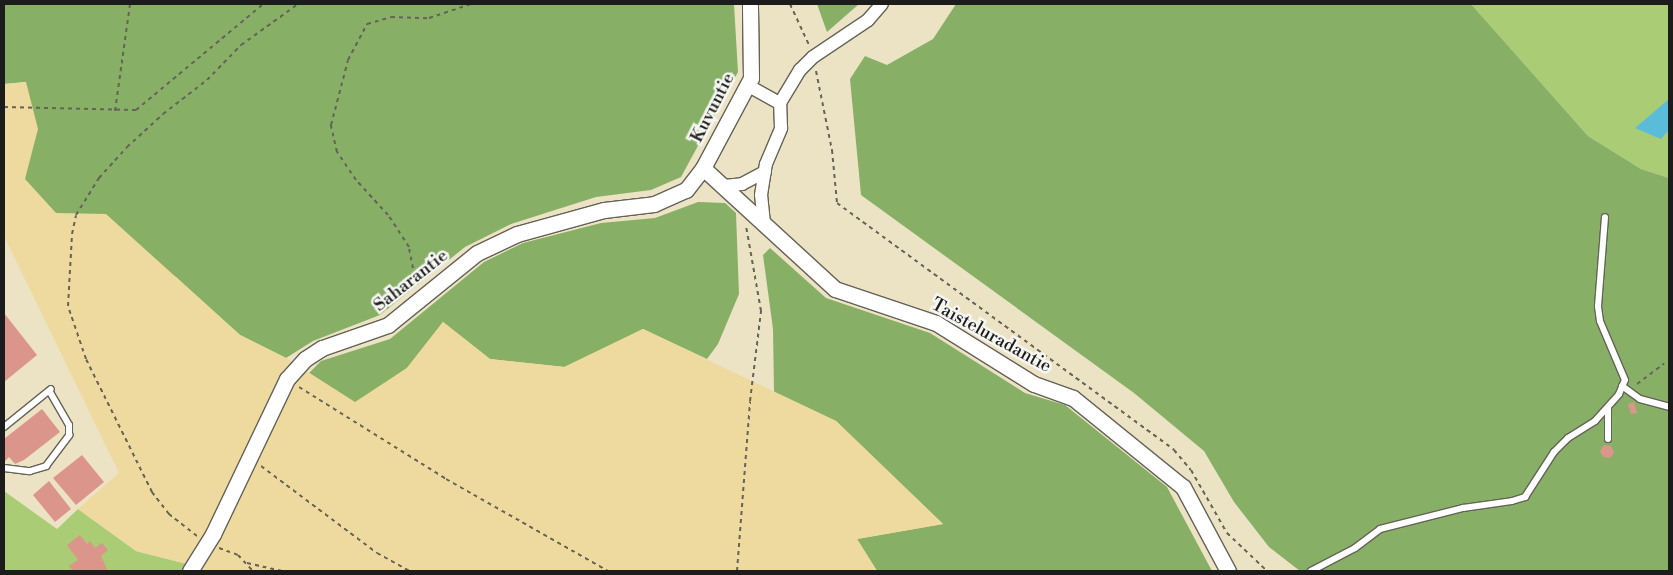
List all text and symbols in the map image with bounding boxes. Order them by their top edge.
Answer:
street label: Kuvuntie [686,70,740,146]
street label: Saharantie [370,245,452,317]
street label: Taisteluradantie [927,294,1055,378]

